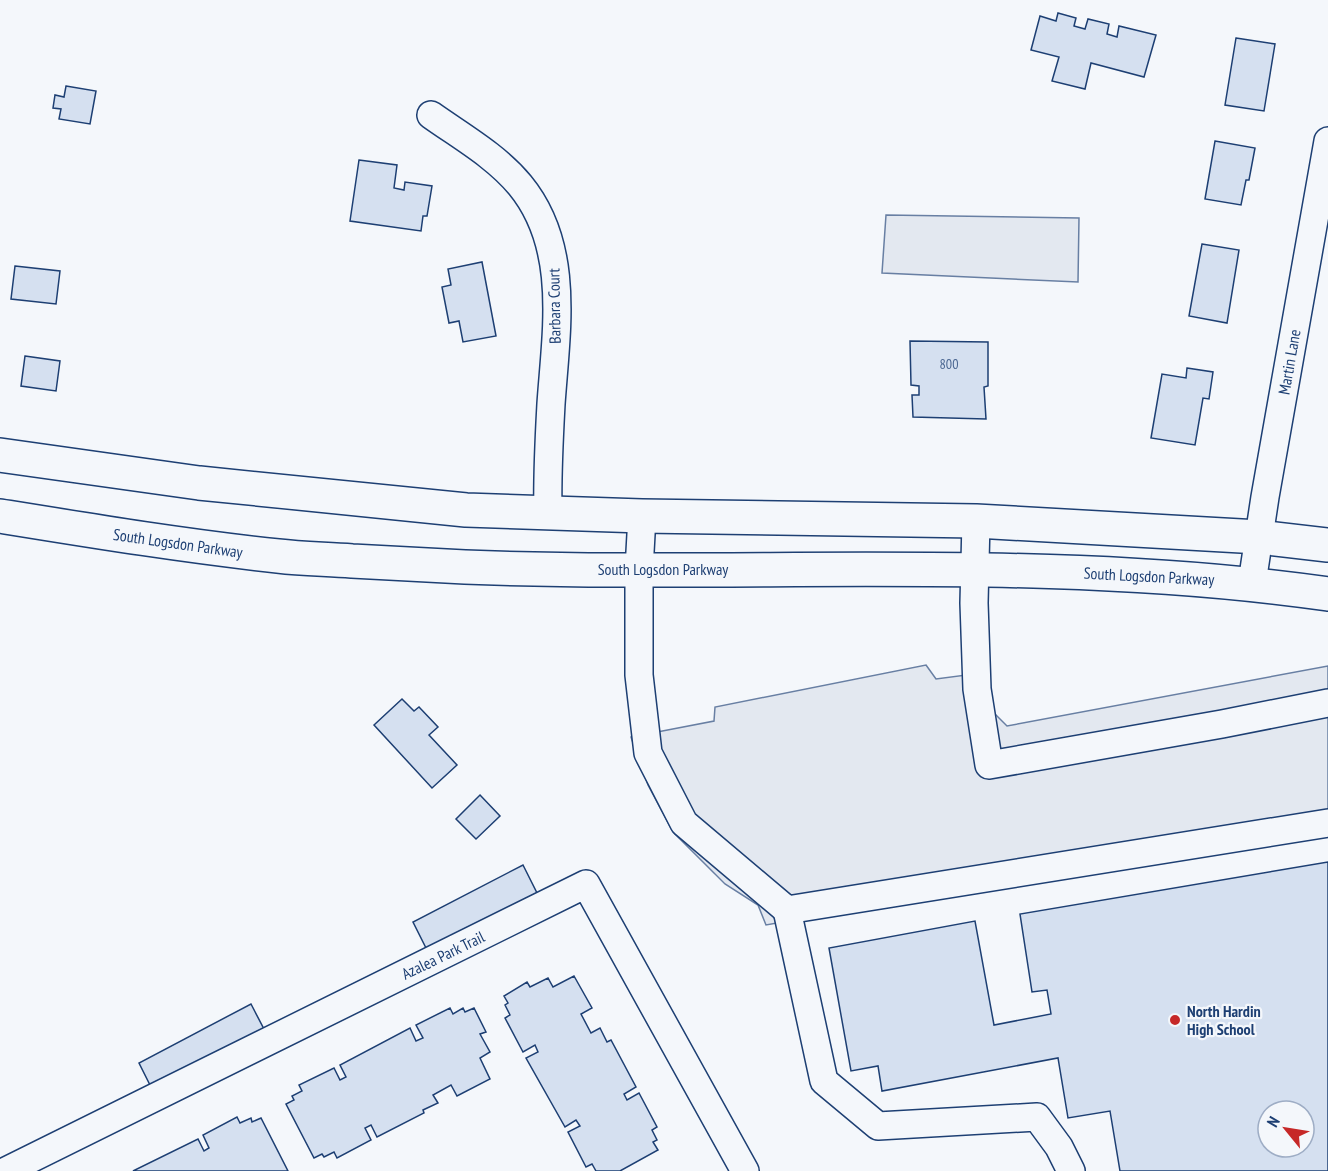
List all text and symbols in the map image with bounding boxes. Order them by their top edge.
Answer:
street label: Barbara Court [543,267,565,344]
street label: Martin Lane [1273,328,1305,396]
house number: 800 [940,355,958,373]
street label: South Logsdon Parkway [112,524,244,562]
street label: South Logsdon Parkway [598,559,728,579]
street label: South Logsdon Parkway [1083,563,1215,589]
street label: Azalea Park Trail [398,926,488,984]
place label: North Hardin High School [1187,1001,1261,1039]
marker: North Hardin High School [1168,1013,1182,1027]
north arrow [1256,1099,1316,1159]
text: N [1262,1113,1284,1130]

